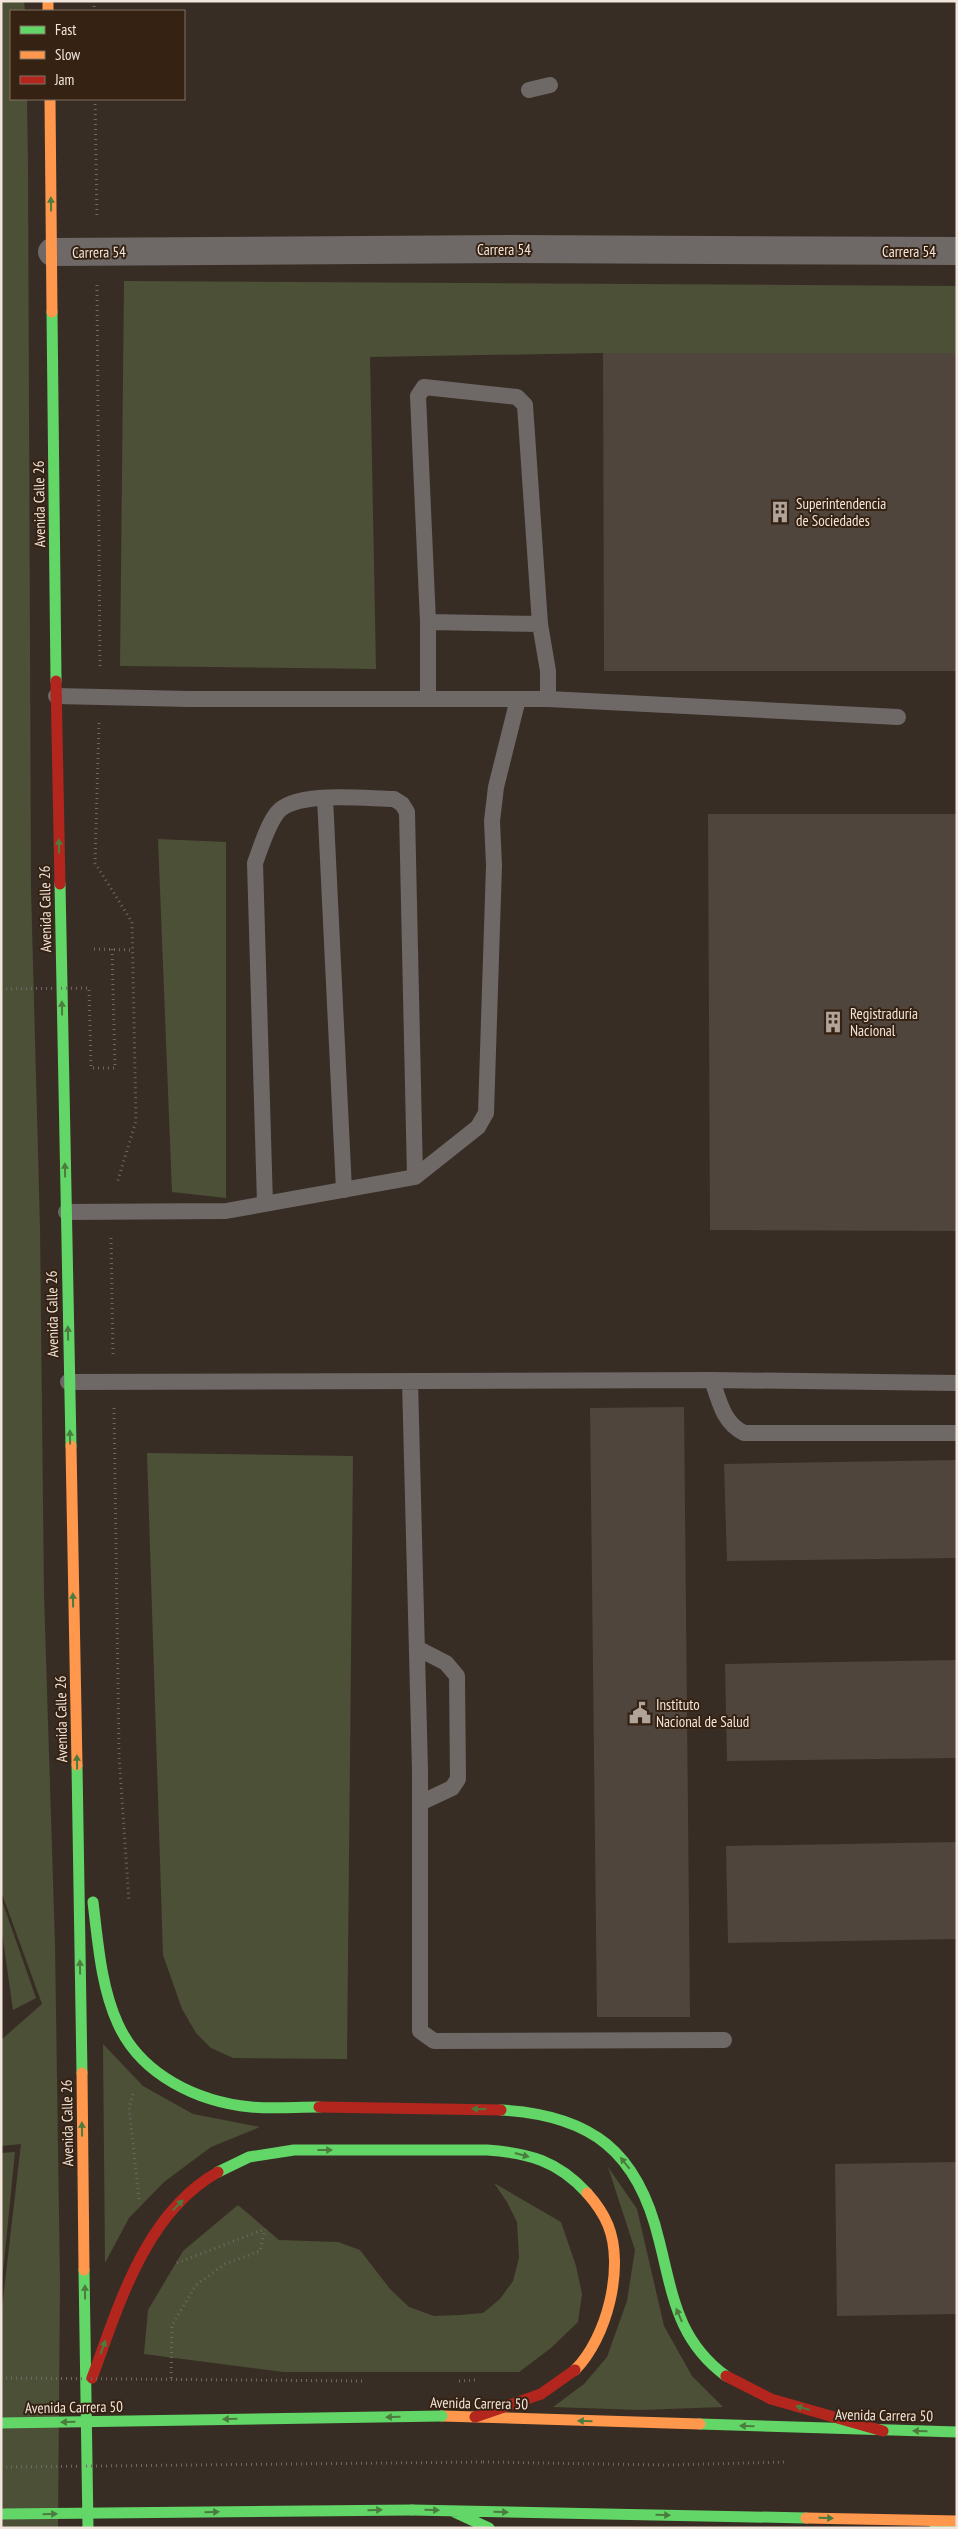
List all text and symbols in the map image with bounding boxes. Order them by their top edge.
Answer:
legend [10,10,185,100]
text: Fast [55,20,76,39]
text: Slow [55,45,80,64]
text: Jam [54,70,74,89]
one-way arrow [47,195,55,211]
street label: Carrera 54 [477,240,531,259]
street label: Carrera 54 [72,242,126,262]
street label: Carrera 54 [882,242,936,261]
street label: Avenida Calle 26 [29,460,49,548]
place label: Superintendencia de Sociedades [796,494,886,530]
building icon: Superintendencia de Sociedades [767,499,793,525]
one-way arrow [55,837,63,853]
street label: Avenida Calle 26 [35,865,55,953]
one-way arrow [58,1000,66,1016]
place label: Registraduría Nacional [850,1004,918,1040]
building icon: Registraduría Nacional [820,1009,846,1035]
one-way arrow [61,1162,69,1178]
street label: Avenida Calle 26 [42,1270,62,1358]
one-way arrow [64,1325,72,1341]
one-way arrow [66,1429,74,1445]
one-way arrow [69,1591,77,1607]
street label: Avenida Calle 26 [51,1675,71,1763]
place label: Instituto Nacional de Salud [656,1695,749,1731]
public building icon: Instituto Nacional de Salud [627,1700,653,1726]
one-way arrow [72,1754,80,1770]
one-way arrow [76,1959,84,1975]
street label: Avenida Calle 26 [57,2079,77,2167]
one-way arrow [471,2105,487,2113]
one-way arrow [78,2121,86,2137]
one-way arrow [317,2146,333,2154]
one-way arrow [514,2151,529,2159]
one-way arrow [620,2157,631,2170]
one-way arrow [172,2199,184,2211]
one-way arrow [81,2284,89,2300]
one-way arrow [674,2308,682,2322]
one-way arrow [100,2340,107,2355]
street label: Avenida Carrera 50 [430,2393,528,2413]
street label: Avenida Carrera 50 [25,2397,123,2417]
one-way arrow [795,2403,810,2411]
street label: Avenida Carrera 50 [835,2405,933,2425]
one-way arrow [385,2413,401,2421]
one-way arrow [222,2415,238,2423]
one-way arrow [577,2416,593,2424]
one-way arrow [60,2418,76,2426]
one-way arrow [739,2422,755,2430]
one-way arrow [912,2427,928,2435]
one-way arrow [367,2506,383,2514]
one-way arrow [424,2506,440,2514]
one-way arrow [205,2508,221,2516]
one-way arrow [493,2508,509,2516]
one-way arrow [42,2510,58,2518]
one-way arrow [656,2511,672,2519]
one-way arrow [818,2515,834,2523]

